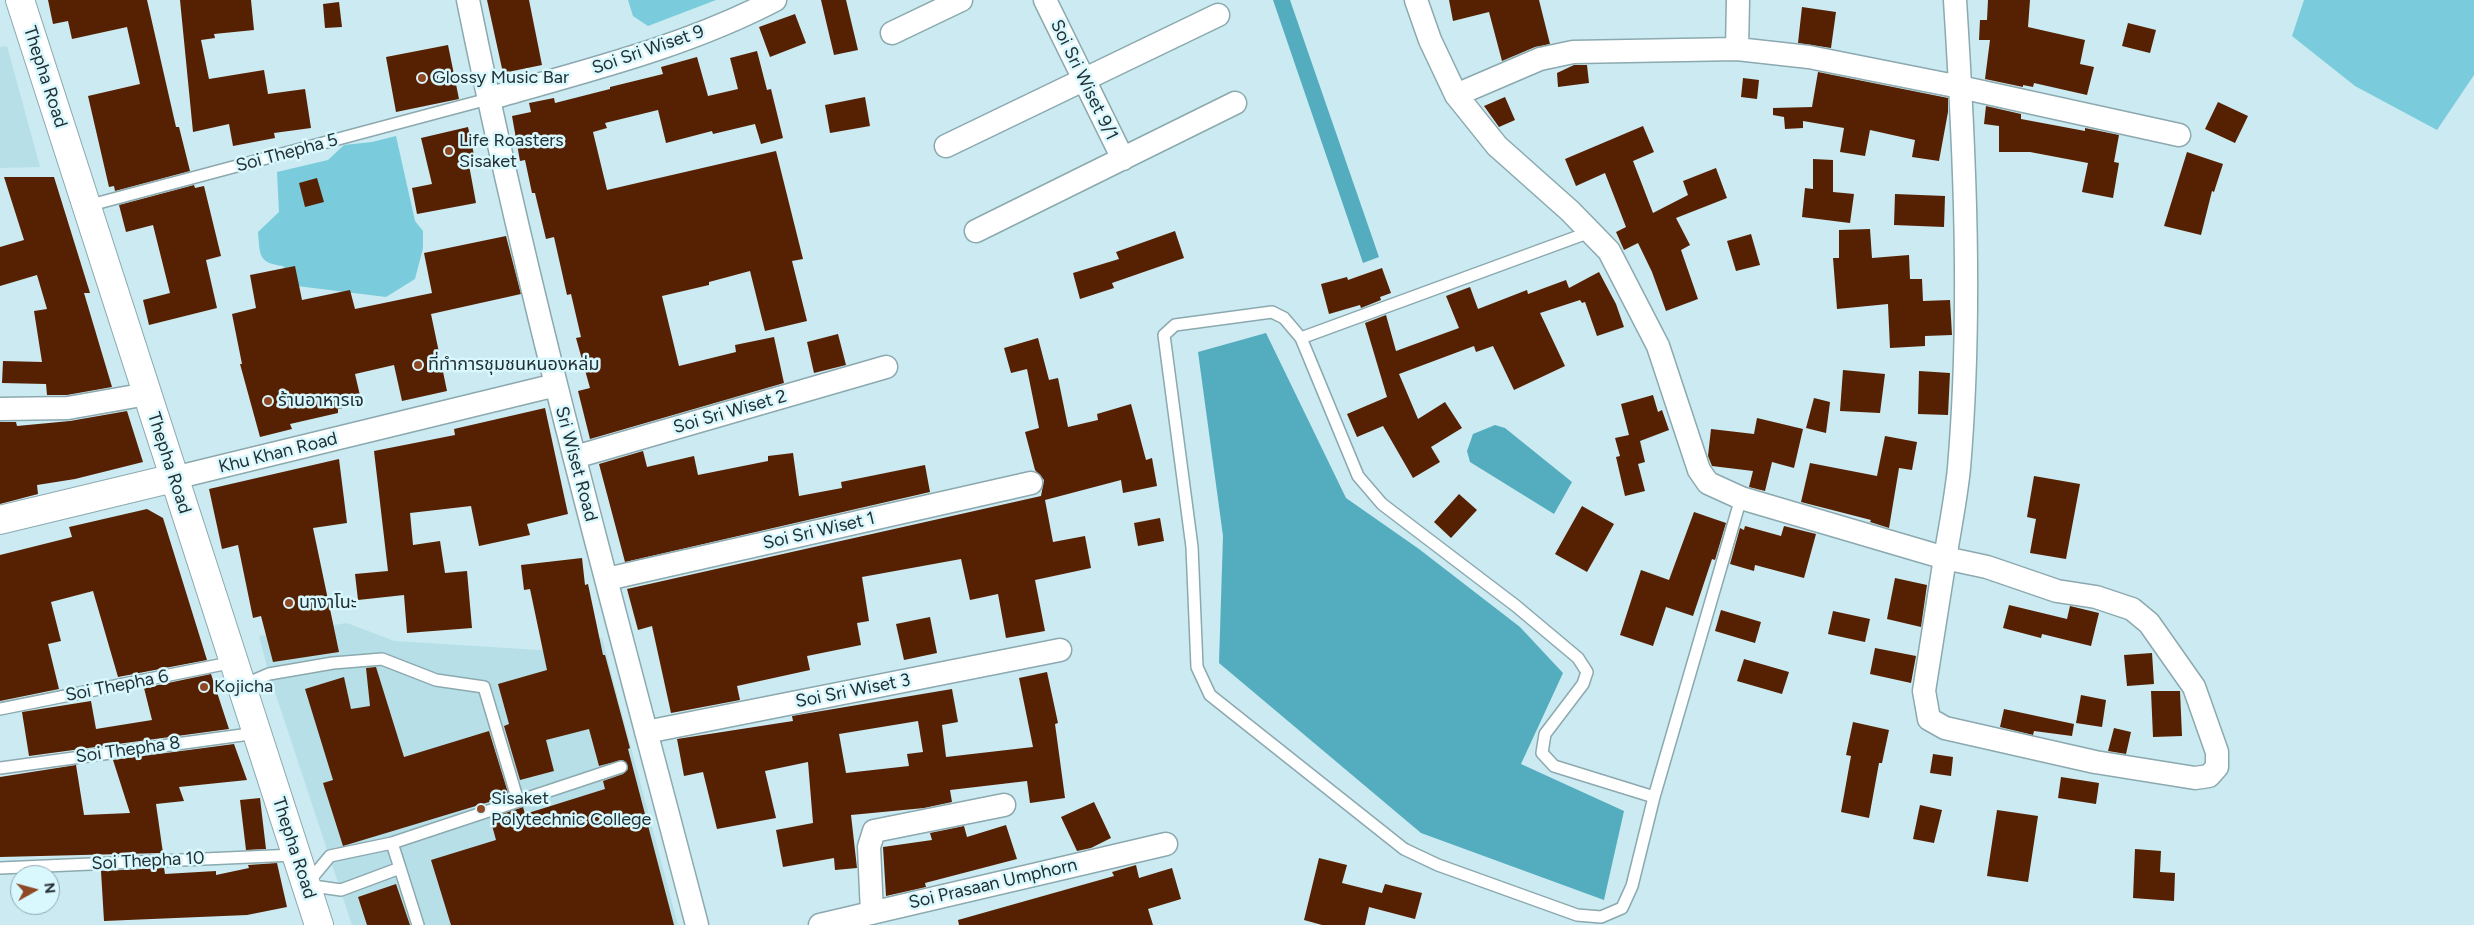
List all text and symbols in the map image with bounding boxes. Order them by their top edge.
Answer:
street label: Soi Sri Wiset 9/1 [1045,16,1123,144]
street label: Soi Sri Wiset 9 [589,21,707,79]
street label: Thepha Road [18,23,72,131]
place label: Glossy Music Bar [432,67,569,89]
marker: Glossy Music Bar [416,72,428,84]
street label: Soi Thepha 5 [234,129,340,177]
place label: Life Roasters Sisaket [459,130,564,172]
marker: Life Roasters Sisaket [443,145,455,157]
place label: ที่ทำการชุมชนหนองหล่ม [428,354,600,376]
marker: ที่ทำการชุมชนหนองหล่ม [412,359,424,371]
street label: Soi Sri Wiset 2 [671,386,789,438]
place label: ร้านอาหารเจ [278,390,364,412]
marker: ร้านอาหารเจ [262,395,274,407]
street label: Sri Wiset Road [550,404,602,524]
street label: Thepha Road [142,409,196,517]
street label: Khu Khan Road [216,428,340,478]
street label: Soi Sri Wiset 1 [761,508,877,554]
place label: นางาโนะ [299,592,357,614]
marker: นางาโนะ [283,597,295,609]
street label: Soi Thepha 6 [64,665,170,707]
street label: Soi Sri Wiset 3 [794,669,912,713]
place label: Kojicha [214,676,273,698]
marker: Kojicha [198,681,210,693]
street label: Soi Thepha 8 [74,732,182,768]
place label: Sisaket Polytechnic College [491,788,651,831]
street label: Thepha Road [267,794,321,902]
marker: Sisaket Polytechnic College [475,803,487,815]
street label: Soi Thepha 10 [91,847,205,875]
street label: Soi Prasaan Umphorn [907,854,1079,914]
north arrow [10,865,60,915]
text: N [40,882,58,895]

